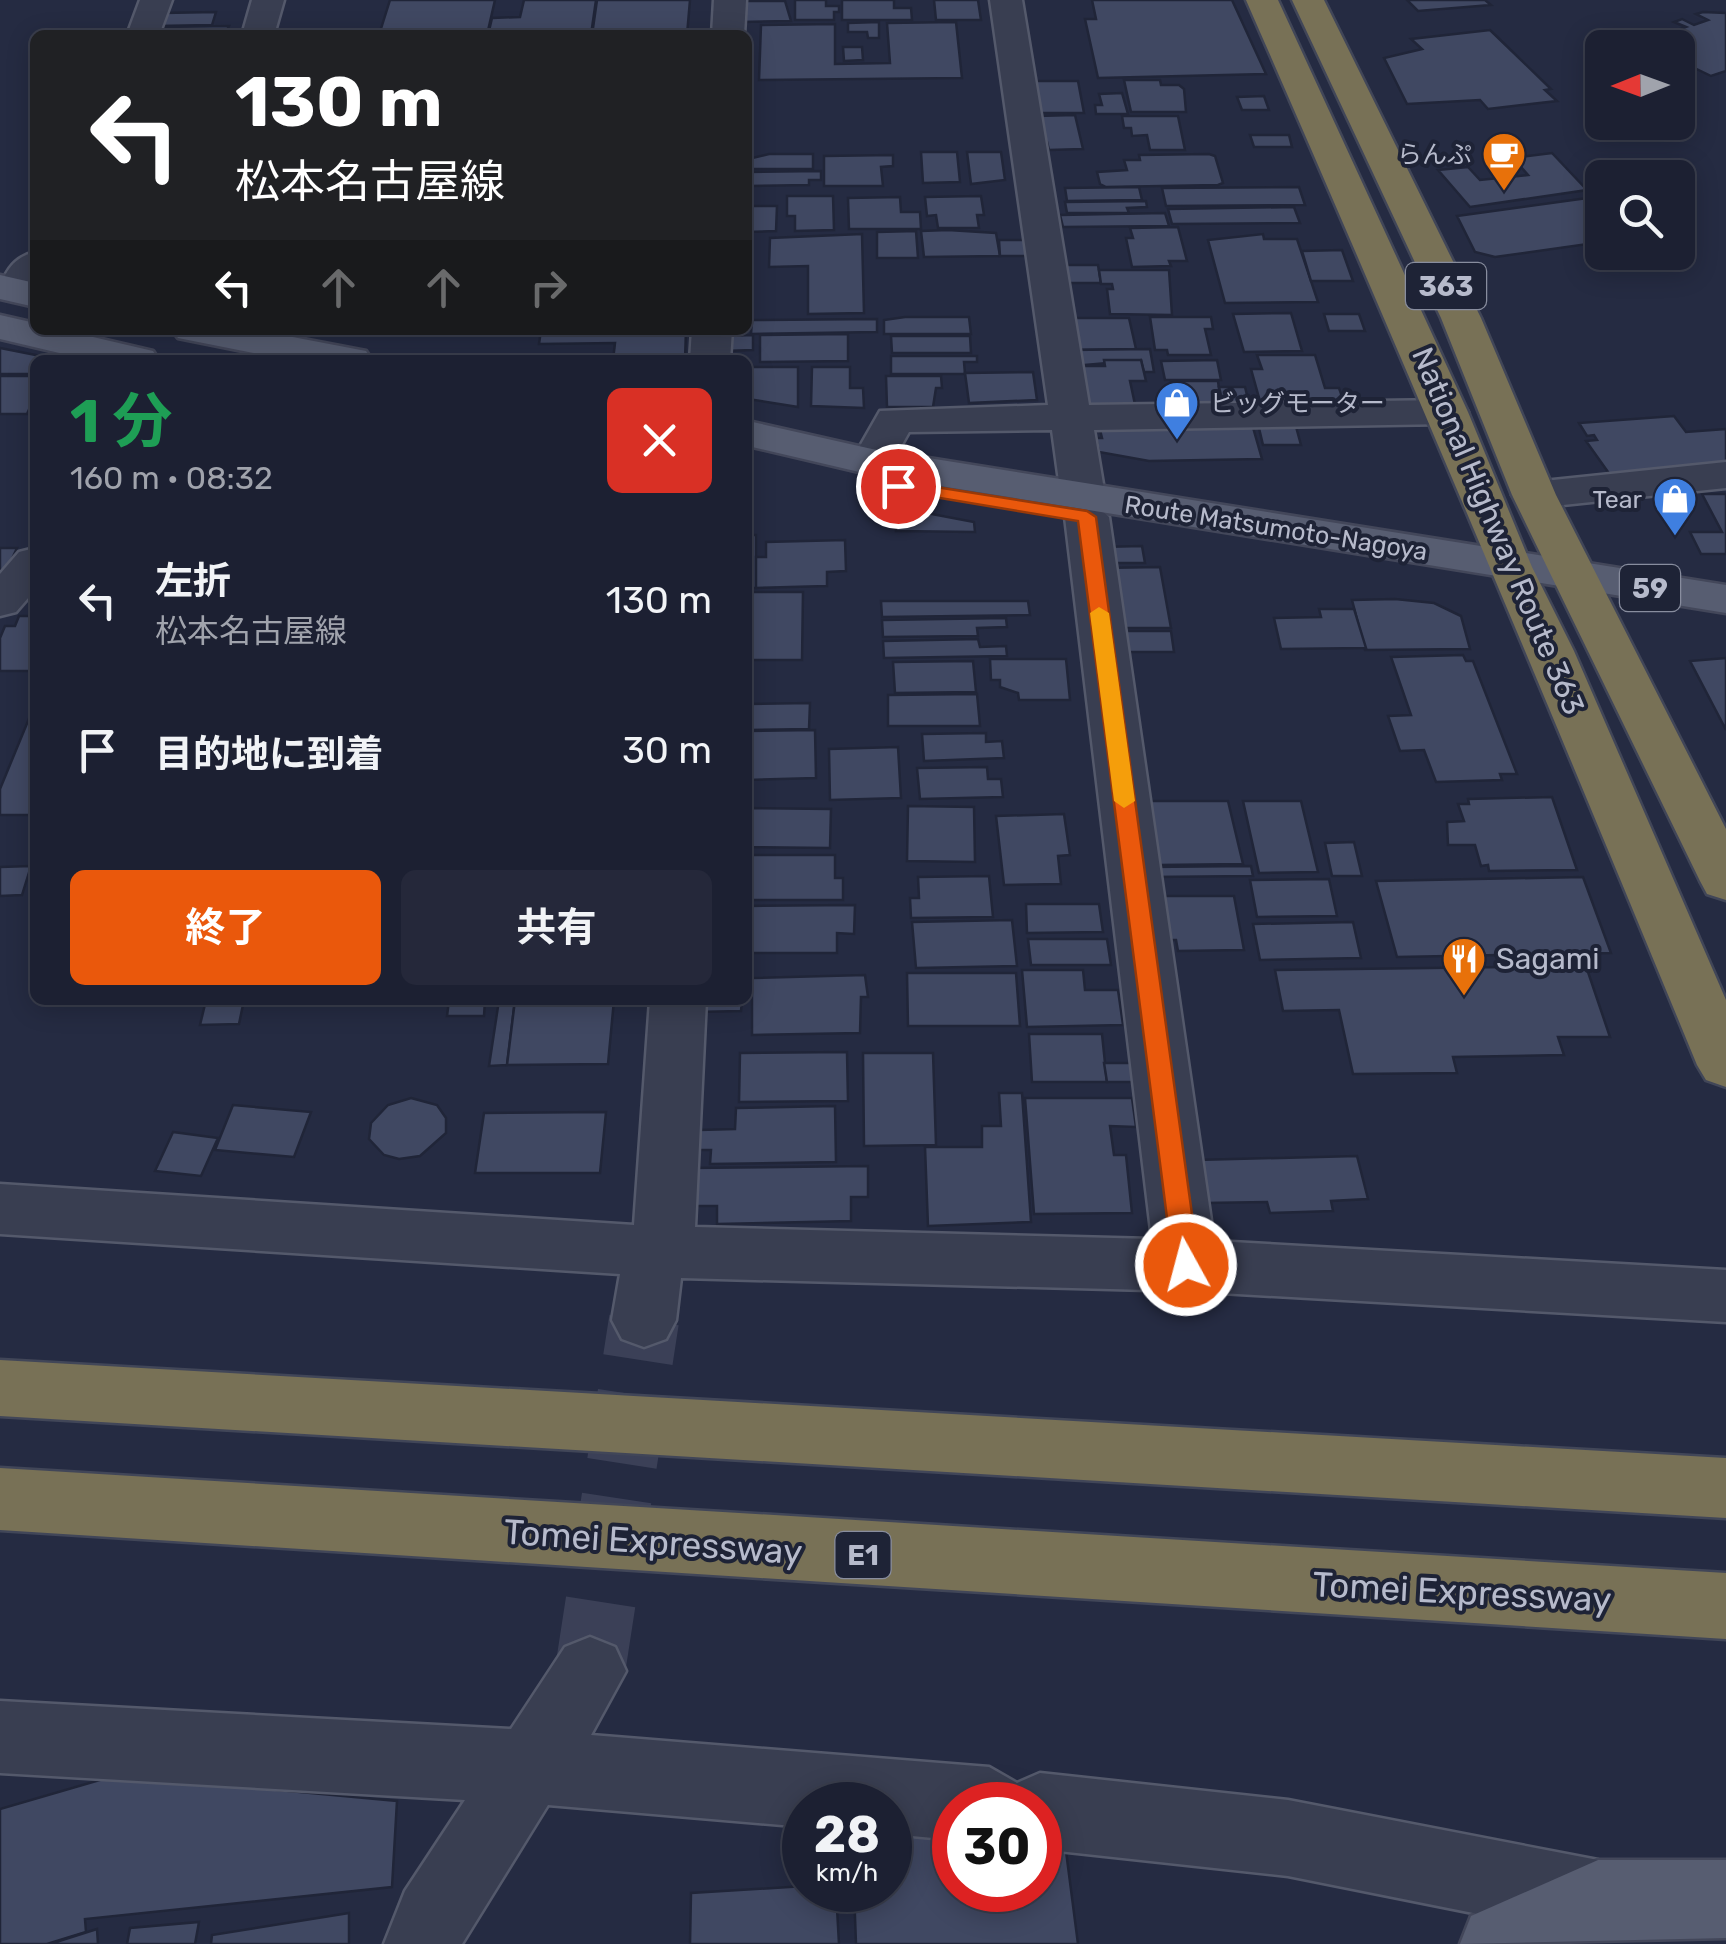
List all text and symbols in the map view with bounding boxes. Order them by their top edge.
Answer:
north arrow [1585,30,1695,140]
map controls [1585,30,1695,270]
text: 130 m [235,61,443,144]
icon: left [70,70,200,200]
cafe icon: らんぷ [1481,131,1527,192]
place label: らんぷ [1397,140,1472,169]
text: 松本名古屋線 [235,155,505,208]
button: search [1585,160,1695,270]
icon: left [206,260,261,315]
icon: ahead [311,260,366,315]
icon: ahead [416,260,471,315]
icon: right [521,260,576,315]
road number: 363 [1406,263,1486,309]
street label: National Highway Route 363 [1404,342,1592,720]
shop icon: ビッグモーター [1154,380,1200,441]
text: 1 分 [70,386,173,457]
button: close [607,388,712,493]
place label: ビッグモーター [1210,389,1385,418]
pin [856,444,941,529]
text: 160 m · 08:32 [70,459,273,497]
icon: arrive [871,459,926,514]
shop icon: Tear [1652,476,1698,537]
place label: Tear [1593,485,1642,514]
street label: Route Matsumoto-Nagoya [1123,490,1429,566]
text: 左折 [155,558,231,604]
road number: 59 [1620,565,1680,611]
icon: left [70,573,125,628]
text: 130 m [606,577,712,623]
text: 松本名古屋線 [155,612,347,650]
icon: arrive [70,723,125,778]
text: 30 m [622,727,712,773]
text: 目的地に到着 [155,731,383,777]
button: 終了 [70,870,381,985]
button: 共有 [401,870,712,985]
restaurant icon: Sagami [1441,936,1487,997]
place label: Sagami [1496,941,1600,977]
position arrow [1134,1213,1238,1317]
street label: Tomei Expressway [502,1511,804,1573]
road number: E1 [836,1532,890,1578]
street label: Tomei Expressway [1311,1563,1613,1621]
speed limit sign: 30 [932,1782,1062,1912]
text: 28 [814,1805,880,1865]
text: km/h [816,1858,878,1887]

